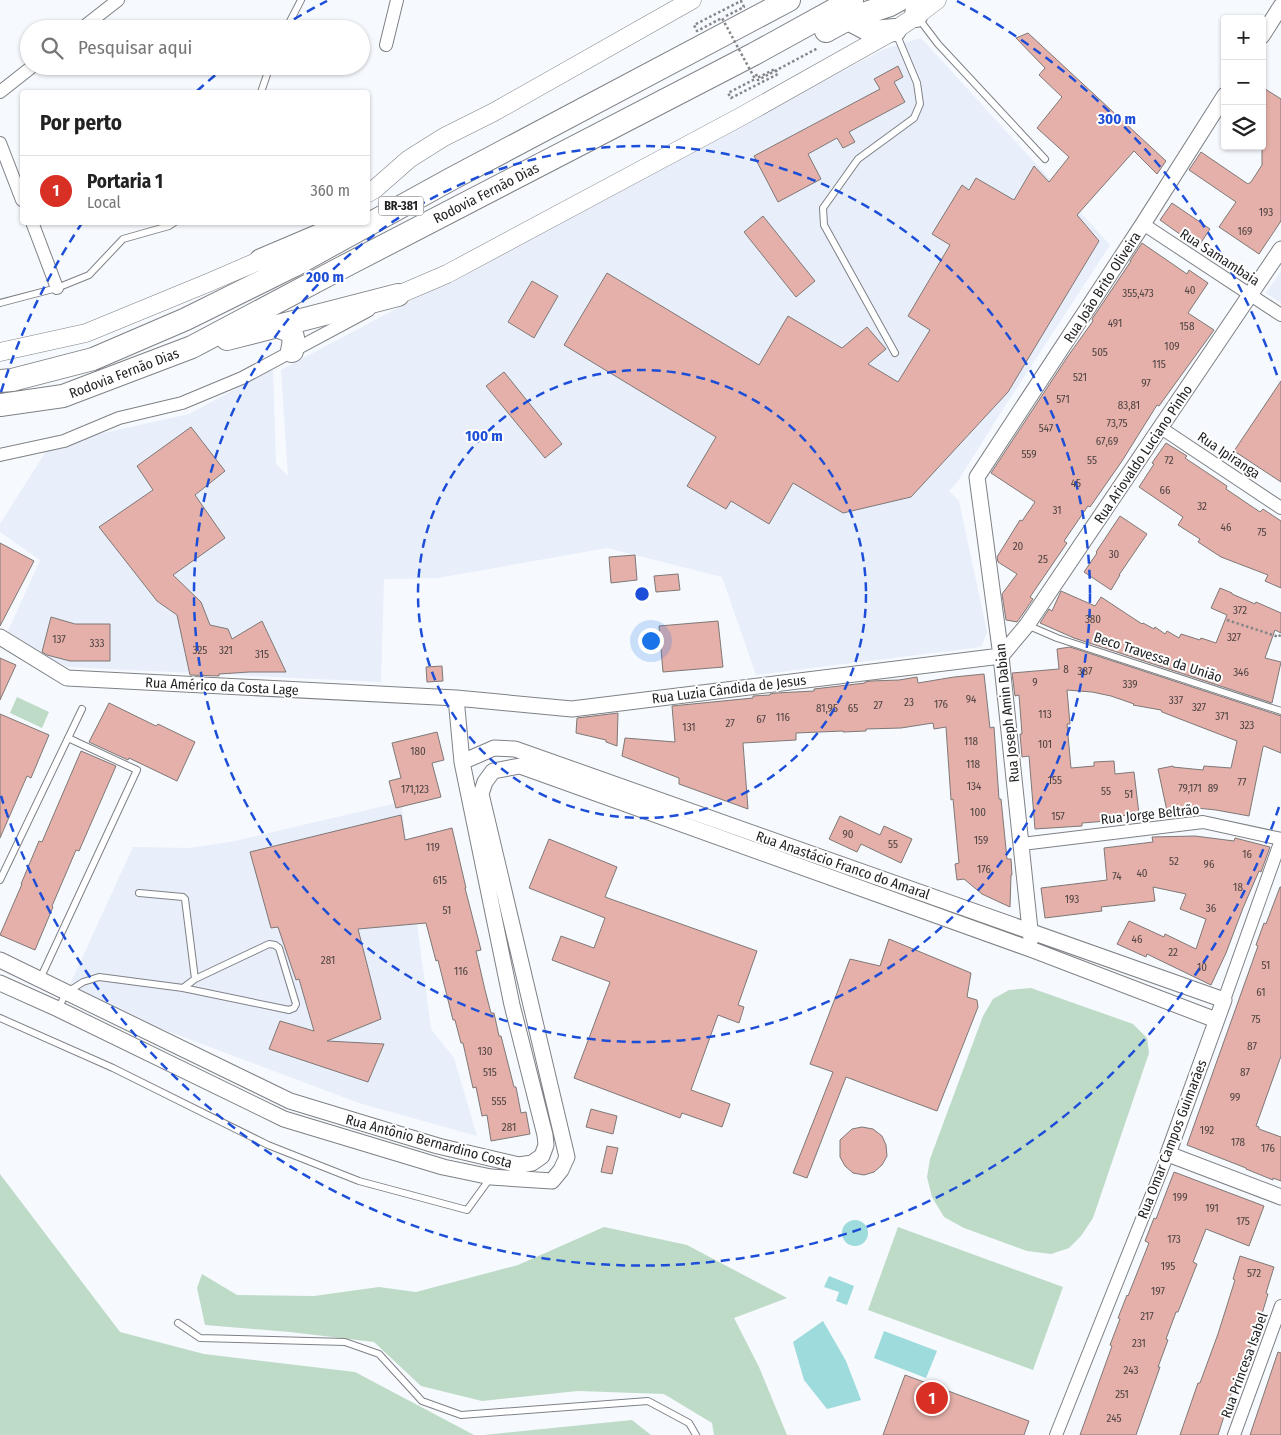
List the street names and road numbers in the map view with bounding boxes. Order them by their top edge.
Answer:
street label: Rodovia Fernão Dias [431,159,542,227]
road number: BR-381 [378,197,424,216]
street label: Rua Samambaia [1177,225,1263,290]
street label: Rua João Brito Oliveira [1060,229,1145,346]
street label: Rodovia Fernão Dias [67,345,182,402]
street label: Rua Ariovaldo Luciano Pinho [1091,382,1196,527]
street label: Rua Ipiranga [1194,428,1263,483]
street label: Beco Travessa da União [1091,629,1224,686]
street label: Rua Joseph Amin Dabian [992,643,1023,783]
street label: Rua Luzia Cândida de Jesus [651,672,807,707]
street label: Rua Américo da Costa Lage [145,674,299,699]
street label: Rua Jorge Beltrão [1100,801,1200,828]
street label: Rua Anastácio Franco do Amaral [754,828,932,903]
street label: Rua Omar Campos Guimarães [1134,1057,1211,1221]
street label: Rua Antônio Bernardino Costa [344,1111,514,1172]
street label: Rua Princesa Isabel [1217,1310,1272,1420]

